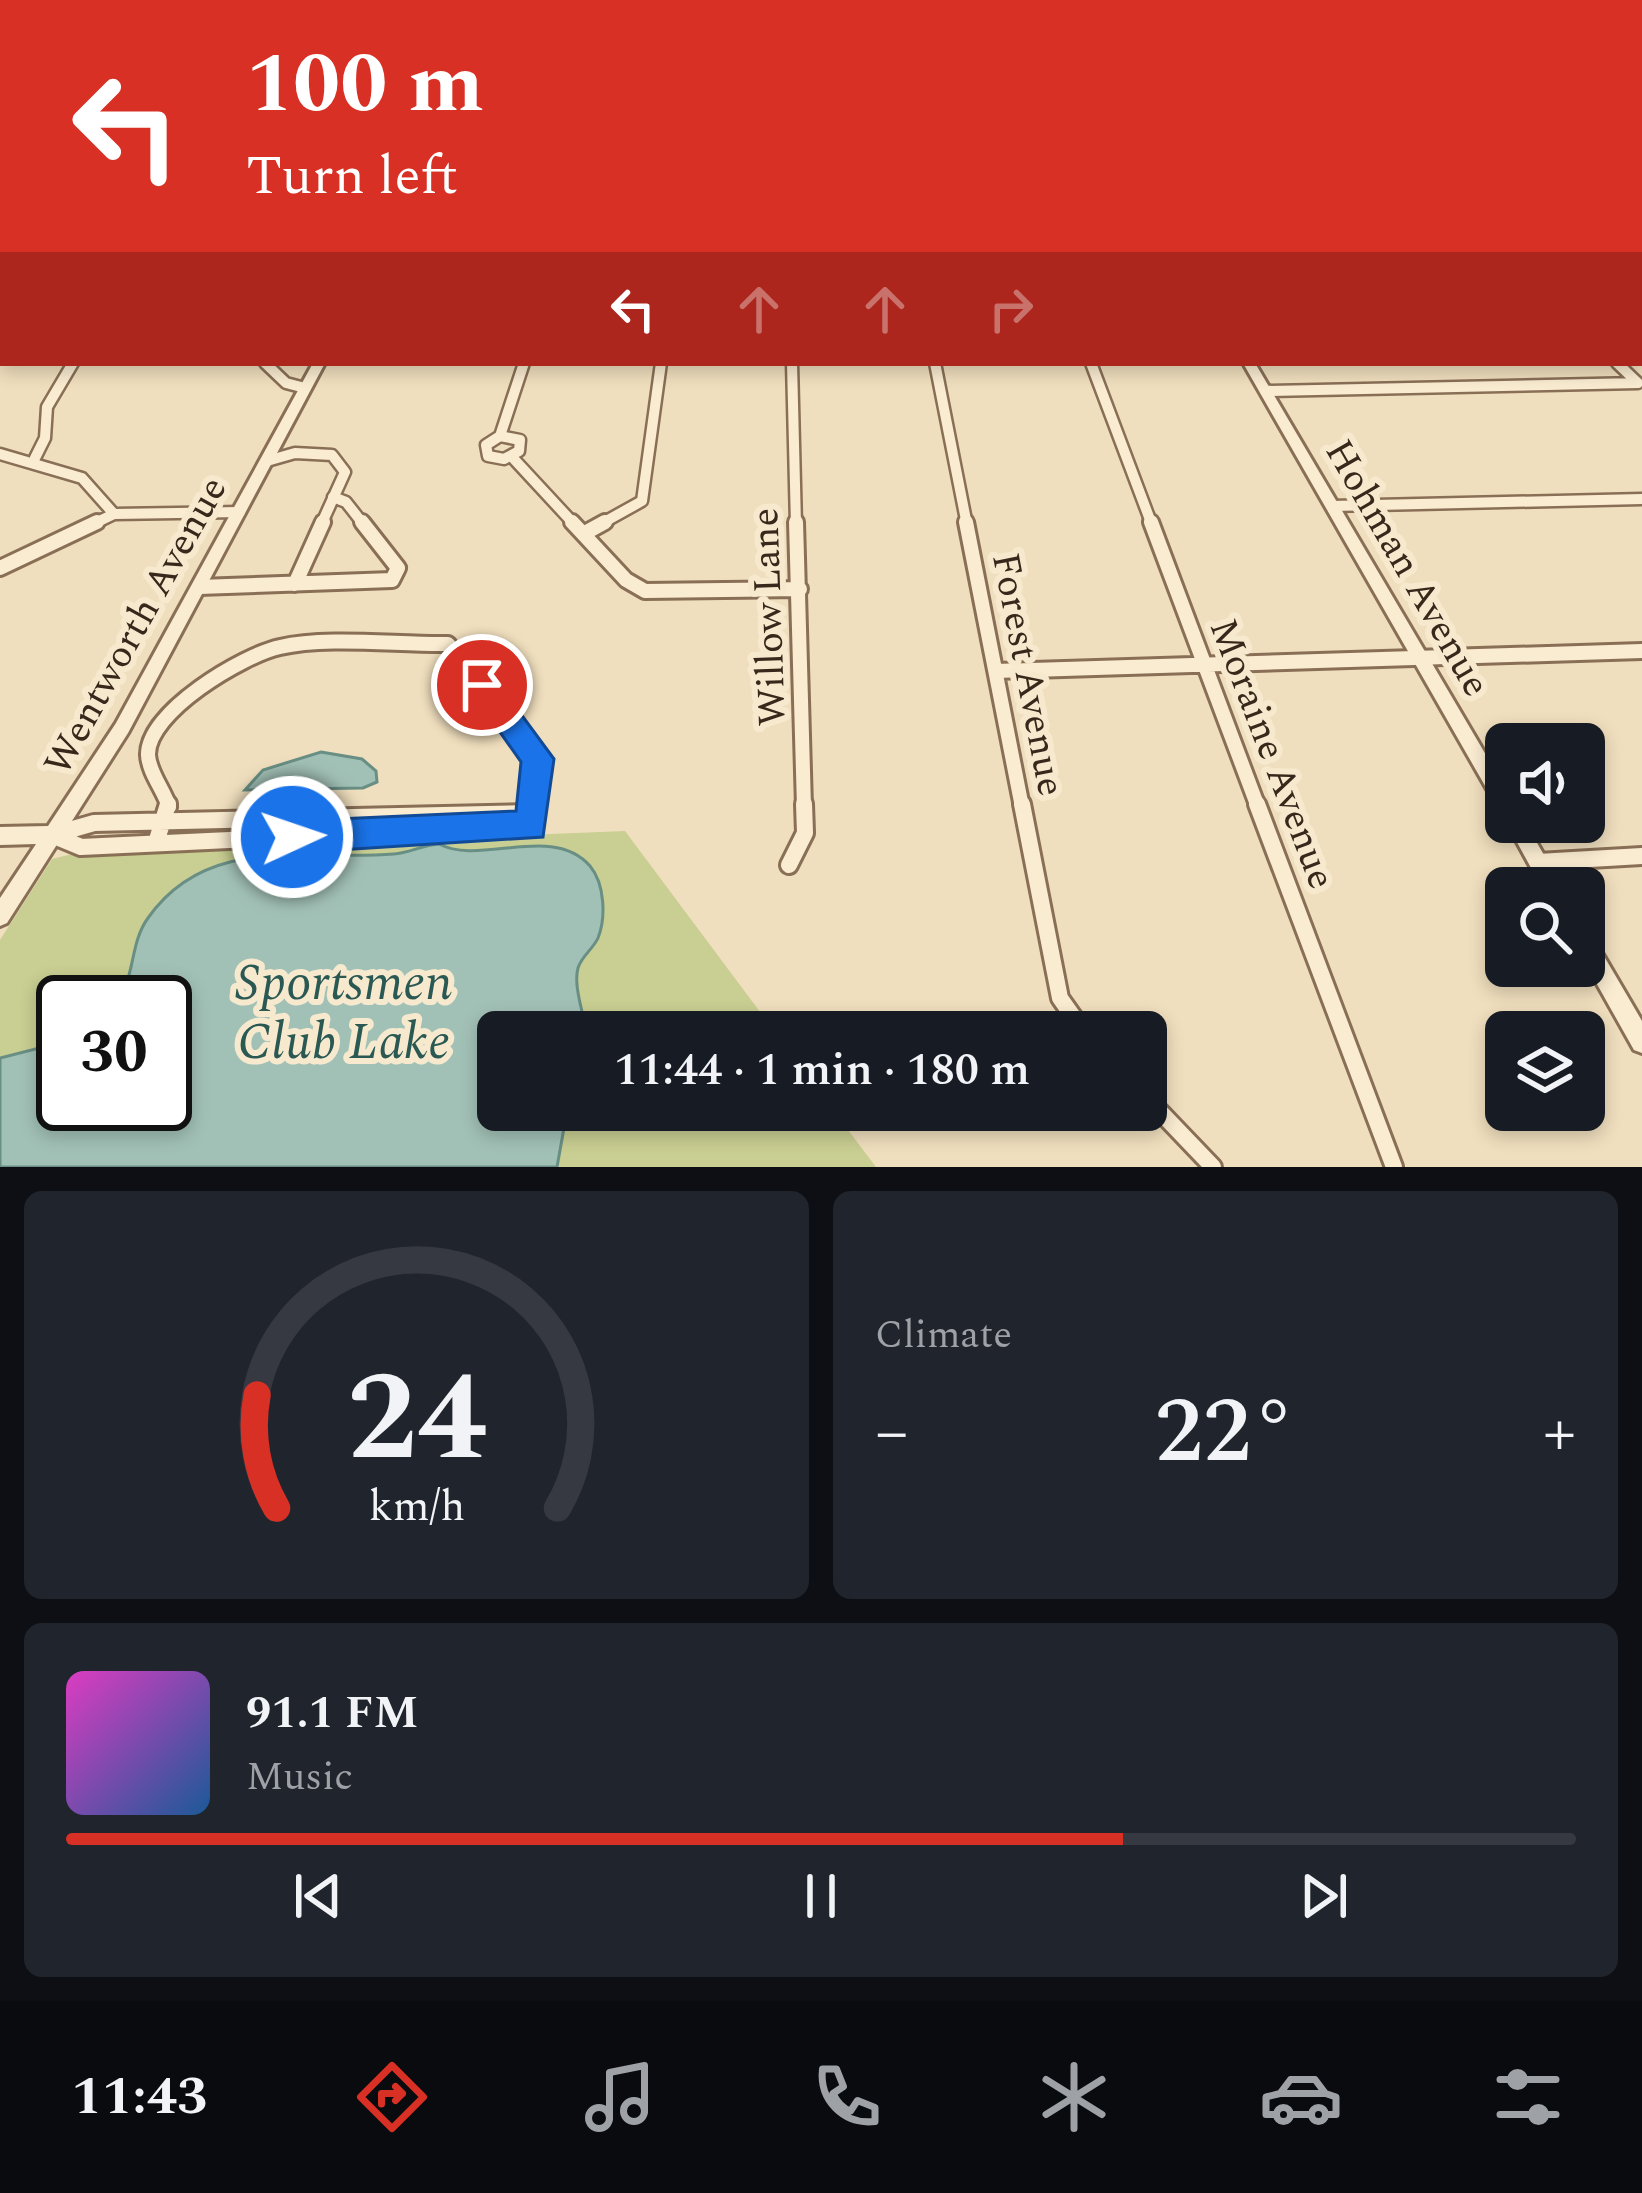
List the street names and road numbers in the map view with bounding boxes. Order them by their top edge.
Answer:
street label: Hohman Avenue [1309,428,1505,708]
street label: Wentworth Avenue [29,466,243,786]
street label: Willow Lane [736,507,803,727]
street label: Forest Avenue [975,548,1080,801]
street label: Moraine Avenue [1193,610,1350,898]

